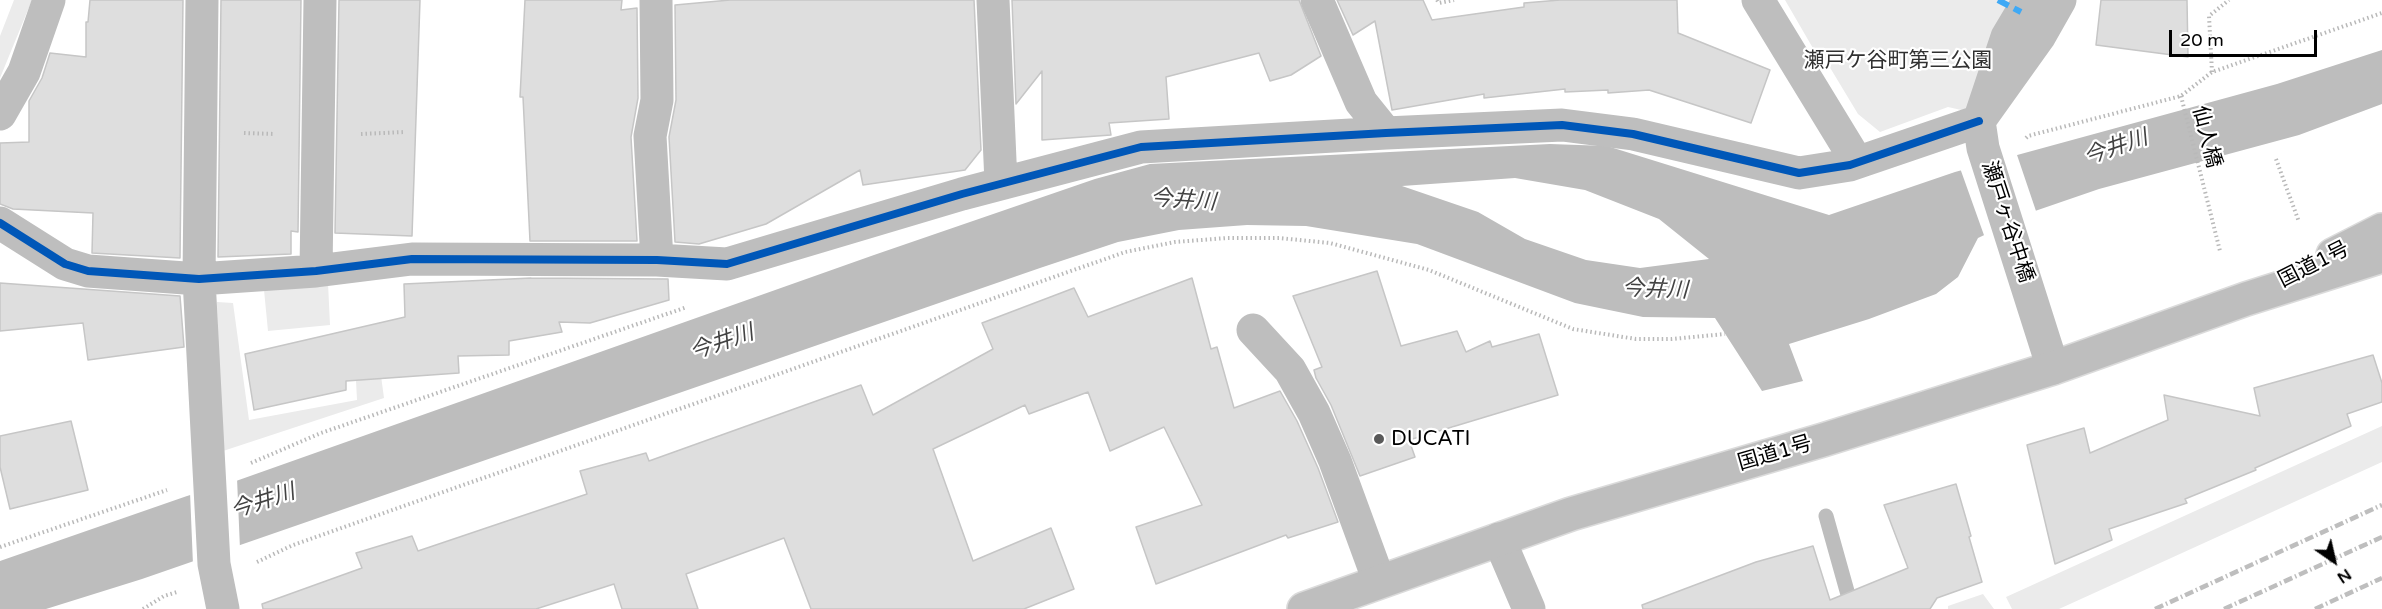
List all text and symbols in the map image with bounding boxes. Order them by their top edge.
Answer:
scale bar [2172,18,2320,56]
text: 20 m [2180,29,2224,51]
park label: 瀬戸ケ谷町第三公園 [1804,48,1992,74]
street label: 仙人橋 [2186,103,2226,171]
water label: 今井川 [2081,125,2151,171]
street label: 瀬戸ヶ谷中橋 [1976,158,2038,286]
water label: 今井川 [1149,186,1217,216]
street label: 国道1号 [2274,236,2354,294]
water label: 今井川 [1622,276,1688,304]
water label: 今井川 [687,320,757,366]
place label: DUCATI [1391,426,1470,452]
street label: 国道1号 [1735,431,1815,477]
marker: DUCATI [1372,432,1386,446]
water label: 今井川 [228,479,298,525]
north arrow [2304,531,2364,591]
text: N [2333,564,2355,588]

